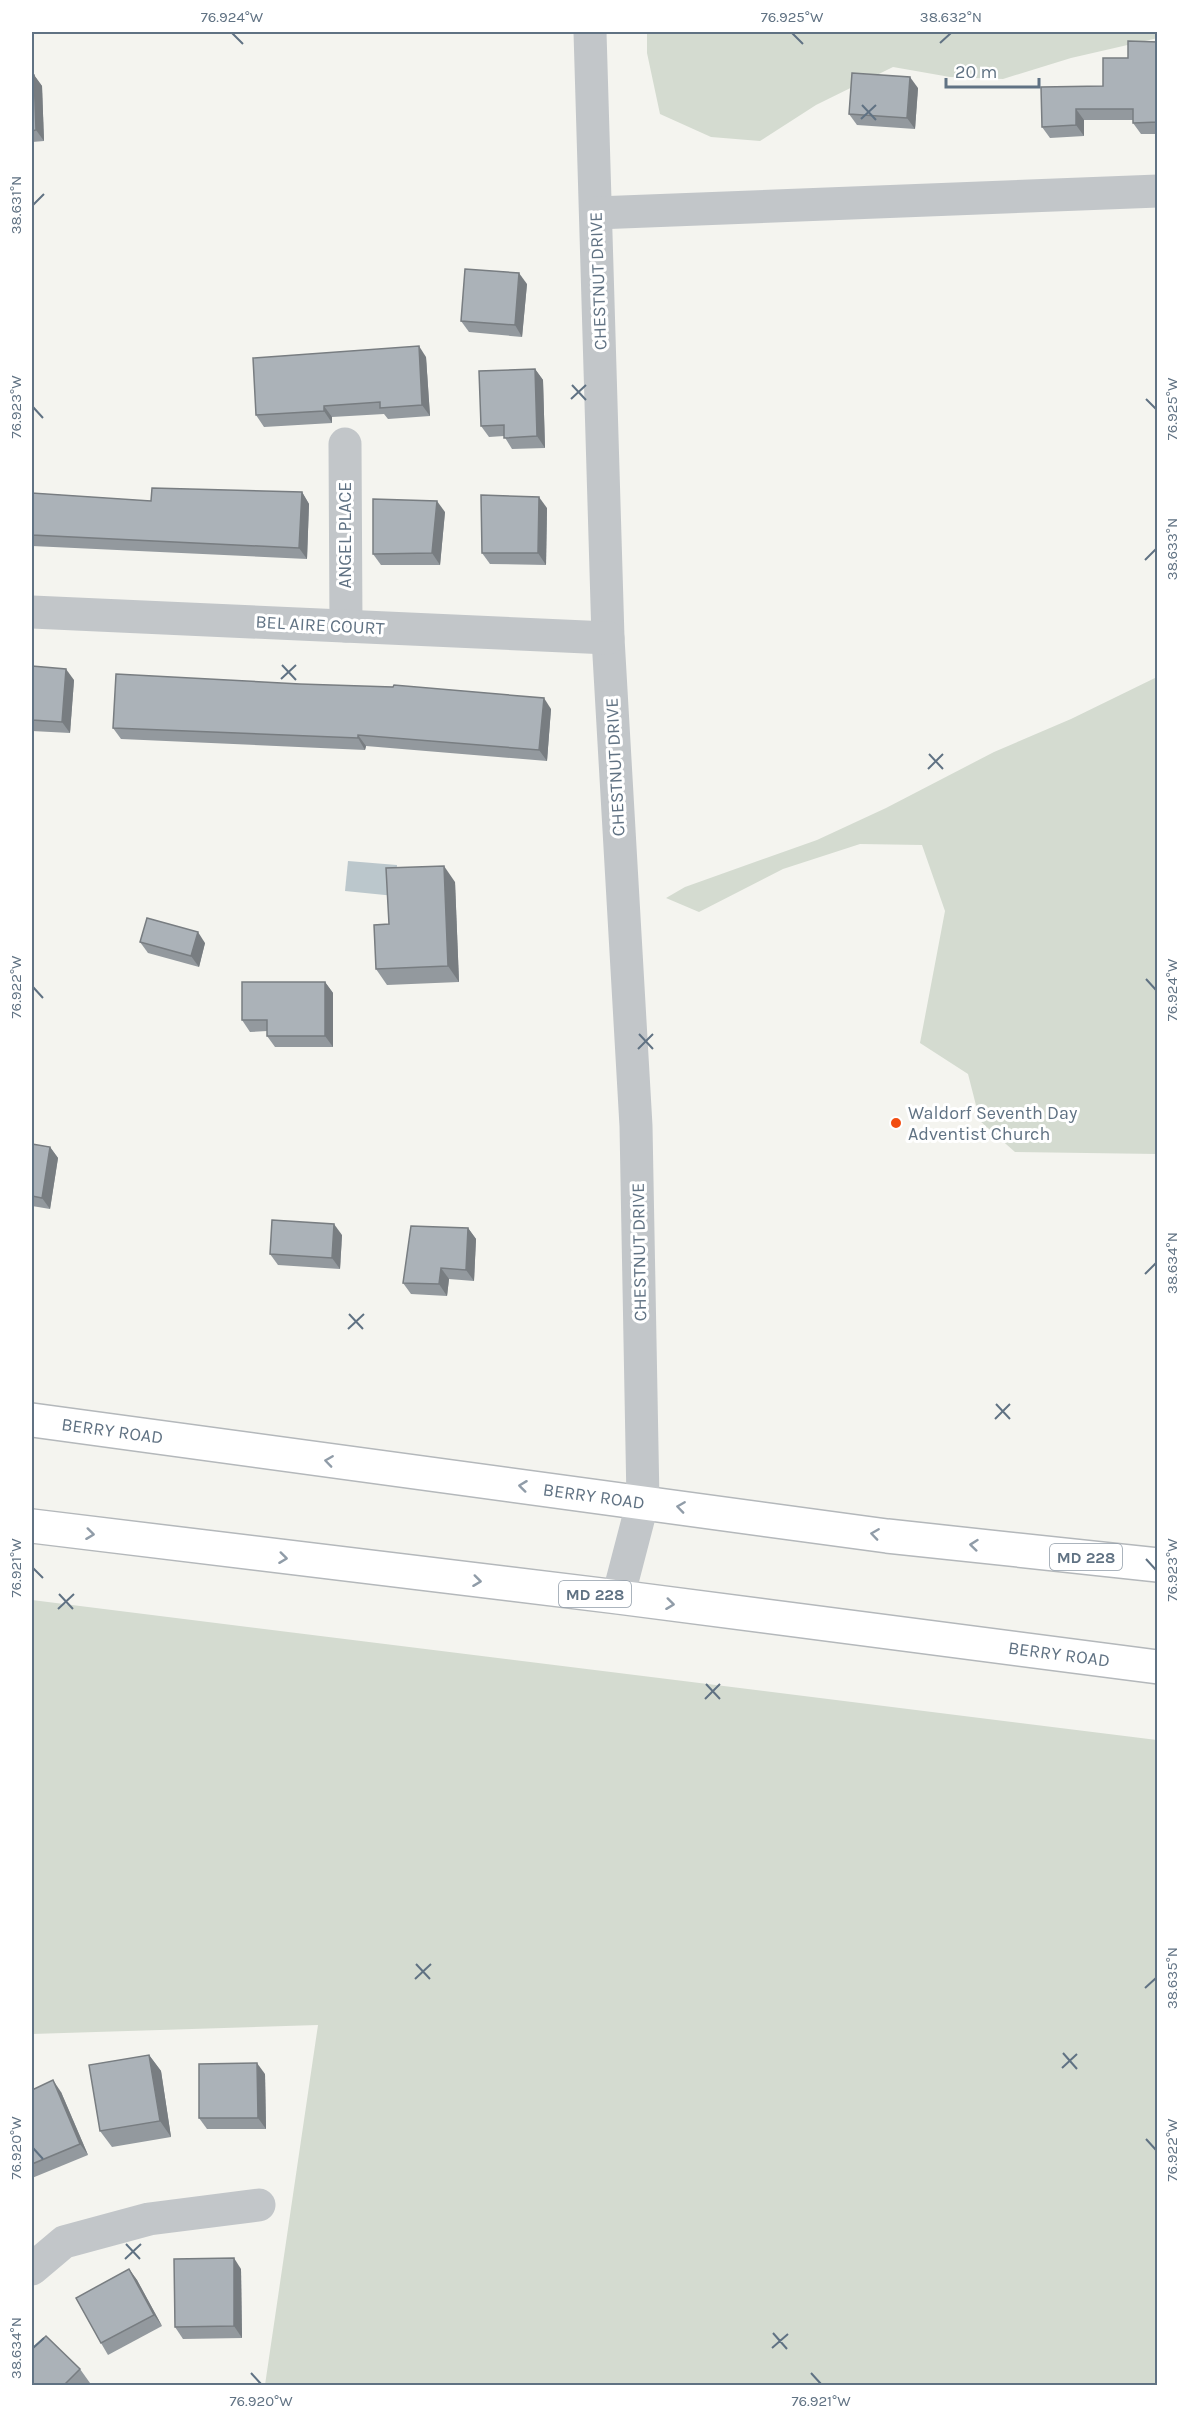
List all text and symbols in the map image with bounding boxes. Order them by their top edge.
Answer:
text: 76.924°W [201,8,264,26]
text: 76.925°W [761,8,824,26]
text: 38.632°N [920,8,982,26]
scale bar [946,51,1039,89]
text: 20 m [955,61,997,83]
text: 38.631°N [7,176,25,234]
street label: CHESTNUT DRIVE [585,211,611,351]
text: 76.923°W [7,375,25,439]
text: 76.925°W [1163,377,1181,440]
street label: ANGEL PLACE [334,482,356,588]
text: 38.633°N [1163,518,1181,580]
street label: BEL AIRE COURT [255,611,385,639]
street label: CHESTNUT DRIVE [600,697,630,837]
text: 76.922°W [7,955,25,1018]
text: 76.924°W [1163,958,1181,1021]
place label: Waldorf Seventh Day Adventist Church [908,1102,1078,1145]
marker: Waldorf Seventh Day Adventist Church [889,1116,903,1130]
street label: CHESTNUT DRIVE [627,1183,651,1321]
text: 38.634°N [1163,1232,1181,1294]
street label: BERRY ROAD [60,1413,164,1449]
one-way arrow [325,1455,334,1467]
street label: BERRY ROAD [542,1478,646,1514]
one-way arrow [518,1481,527,1493]
one-way arrow [677,1501,686,1513]
one-way arrow [85,1527,94,1539]
one-way arrow [870,1529,879,1541]
text: 76.921°W [7,1538,25,1598]
text: 76.923°W [1163,1538,1181,1602]
one-way arrow [969,1539,978,1552]
road number: MD 228 [1050,1544,1122,1570]
one-way arrow [278,1551,288,1563]
one-way arrow [472,1574,481,1586]
road number: MD 228 [559,1581,631,1607]
one-way arrow [666,1597,675,1609]
street label: BERRY ROAD [1007,1637,1111,1672]
text: 38.635°N [1163,1947,1181,2009]
text: 76.920°W [7,2116,25,2180]
text: 76.922°W [1163,2118,1181,2181]
text: 38.634°N [7,2317,25,2379]
text: 76.920°W [229,2392,293,2410]
text: 76.921°W [791,2392,851,2410]

